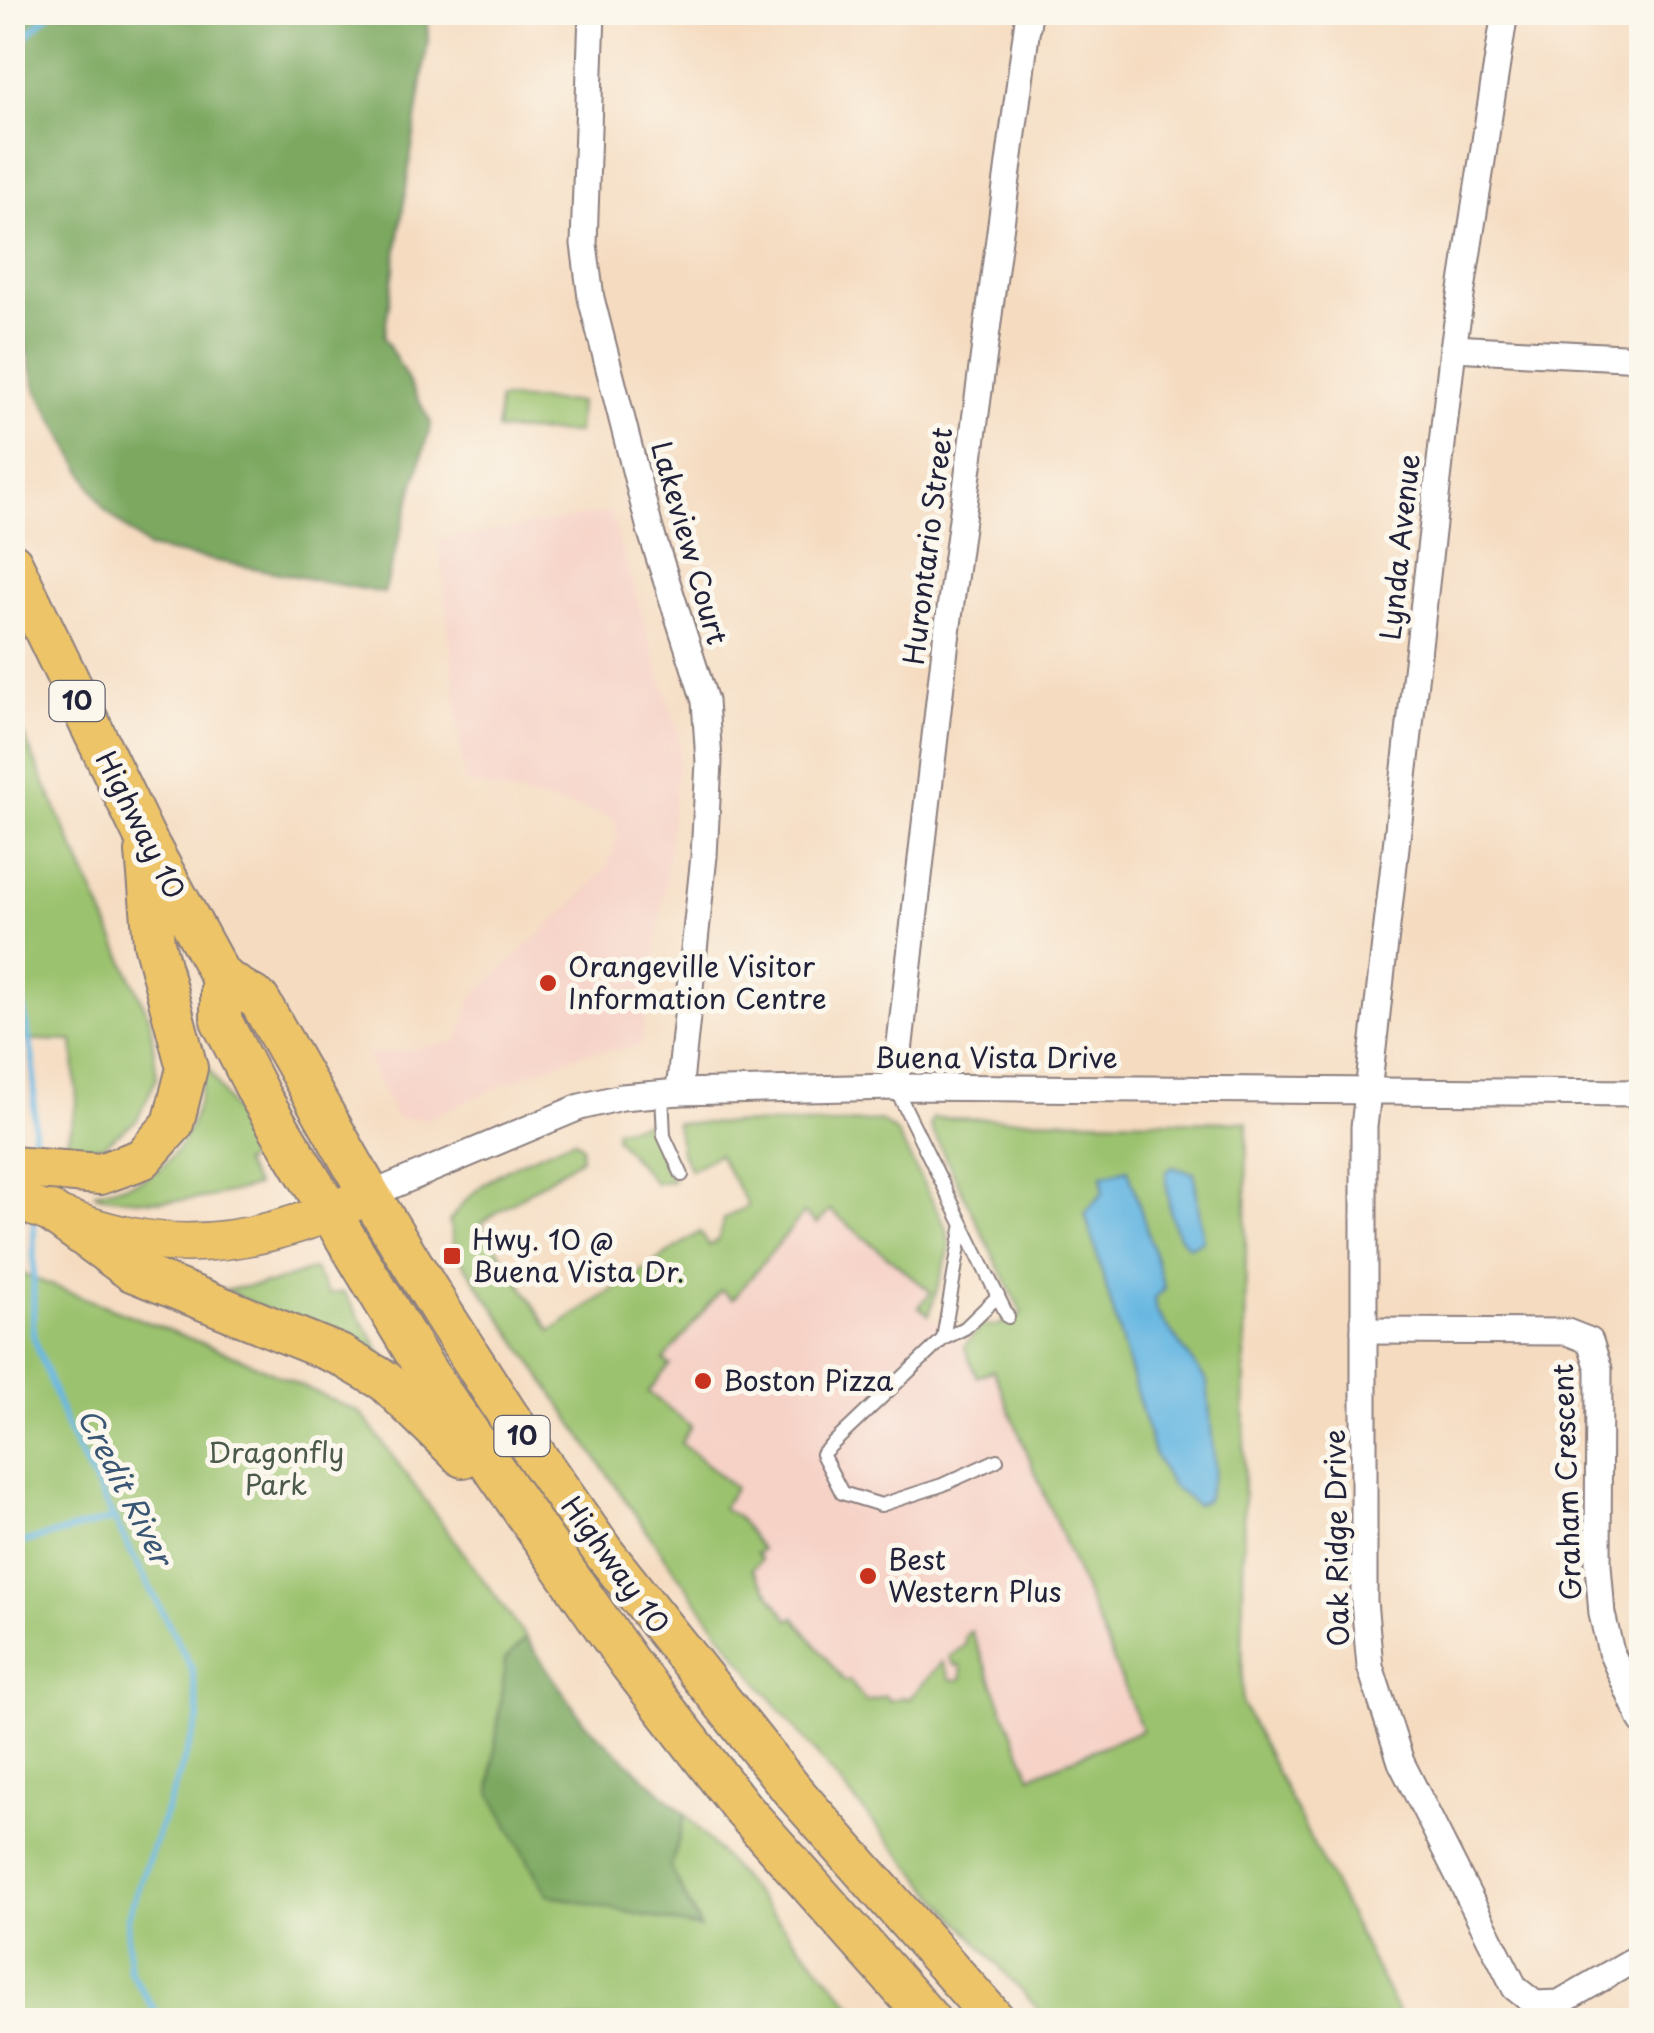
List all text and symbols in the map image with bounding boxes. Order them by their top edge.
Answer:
street label: Hurontario Street [891,425,962,667]
street label: Lakeview Court [641,436,740,649]
street label: Lynda Avenue [1367,452,1430,642]
road number: 10 [50,681,104,721]
street label: Highway 10 [86,743,197,906]
place label: Orangeville Visitor Information Centre [568,944,827,1019]
marker: Orangeville Visitor Information Centre [537,972,559,994]
street label: Buena Vista Drive [874,1035,1118,1078]
place label: Hwy. 10 @ Buena Vista Dr. [472,1217,684,1292]
marker: Hwy. 10 @ Buena Vista Dr. [441,1245,463,1267]
place label: Boston Pizza [723,1358,894,1401]
street label: Graham Crescent [1540,1363,1591,1601]
marker: Boston Pizza [692,1370,714,1392]
water label: Credit River [67,1399,187,1576]
road number: 10 [494,1416,550,1456]
street label: Oak Ridge Drive [1312,1429,1359,1647]
park label: Dragonfly Park [208,1430,344,1505]
street label: Highway 10 [552,1487,681,1642]
place label: Best Western Plus [888,1537,1061,1612]
marker: Best Western Plus [857,1565,879,1587]

